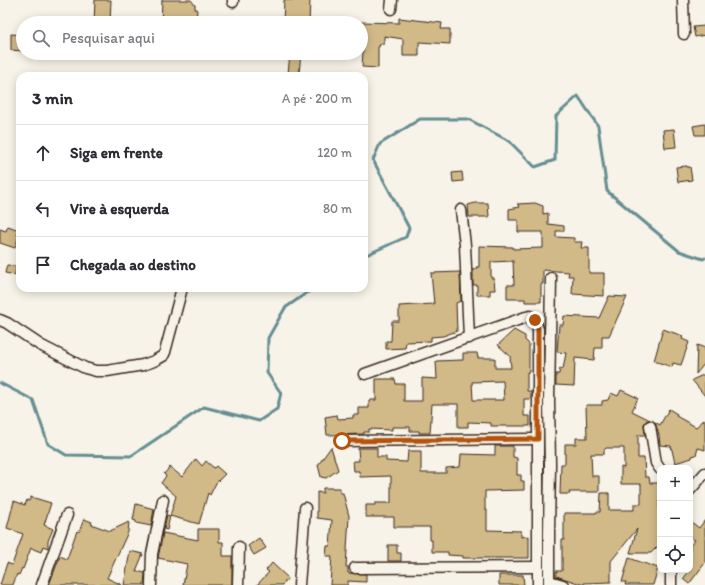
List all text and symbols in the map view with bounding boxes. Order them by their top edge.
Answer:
search box [16,16,368,60]
icon: search [30,27,52,49]
text: Pesquisar aqui [62,29,155,47]
text: 3 min [32,88,73,108]
text: A pé · 200 m [282,91,352,106]
icon: ahead [32,142,54,164]
text: Siga em frente [70,144,163,162]
text: 120 m [317,145,352,160]
icon: left [32,198,54,220]
text: Vire à esquerda [70,200,169,218]
text: 80 m [323,201,352,216]
icon: arrive [32,254,54,276]
text: Chegada ao destino [70,256,196,274]
route end [526,311,544,329]
route start [333,432,351,450]
map controls [657,465,693,573]
button: + [657,465,693,501]
button: − [657,501,693,537]
button: locate [657,537,693,573]

